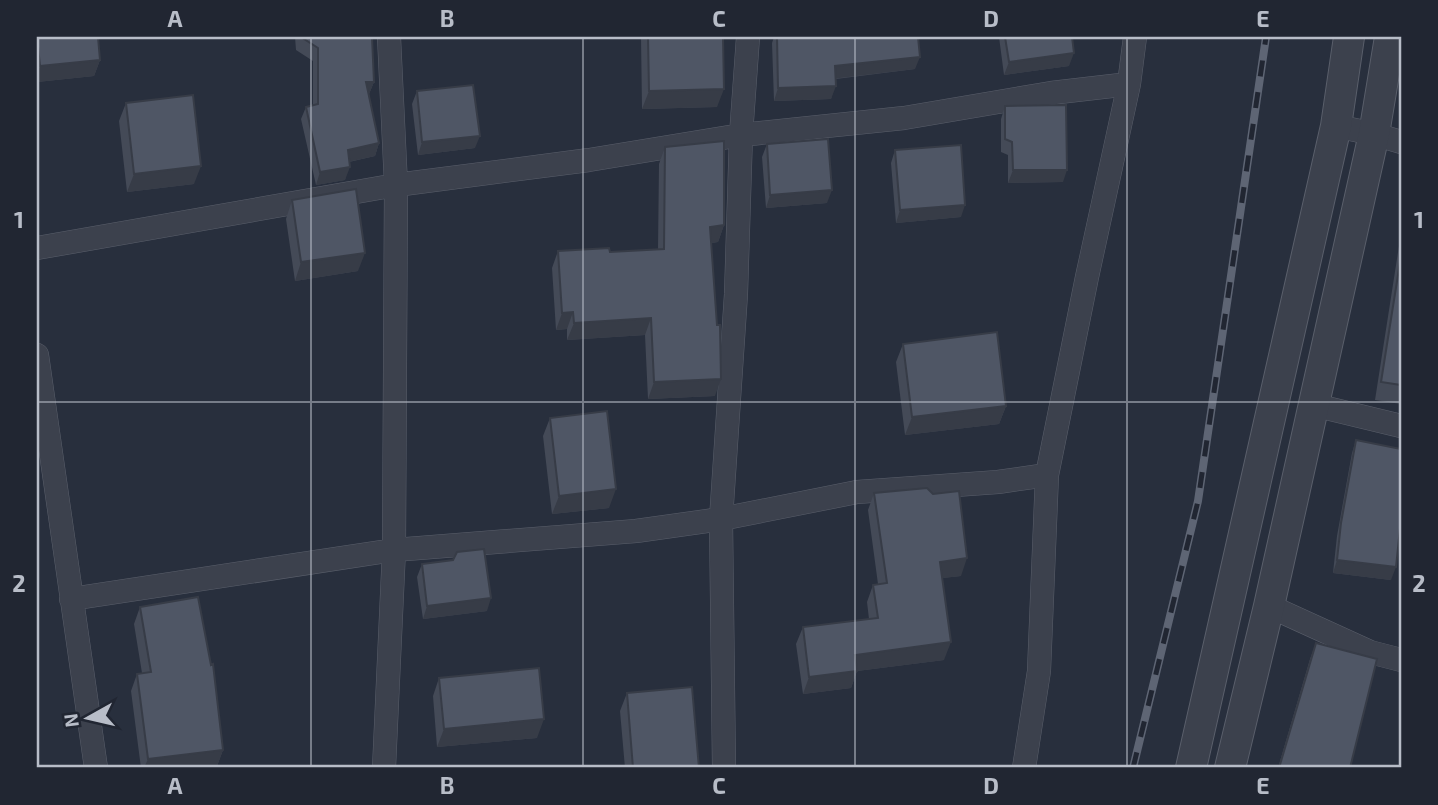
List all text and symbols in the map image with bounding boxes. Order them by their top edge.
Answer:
text: A [167,4,183,32]
text: B [440,4,454,32]
text: C [712,4,726,32]
text: D [983,4,999,32]
text: E [1256,4,1270,32]
text: 1 [14,205,24,233]
text: 1 [1414,205,1424,233]
text: 2 [12,569,26,597]
text: 2 [1412,569,1426,597]
north arrow [52,682,122,752]
text: N [58,712,83,729]
text: A [167,771,183,799]
text: B [440,771,454,799]
text: C [712,771,726,799]
text: D [983,771,999,799]
text: E [1256,771,1270,799]

